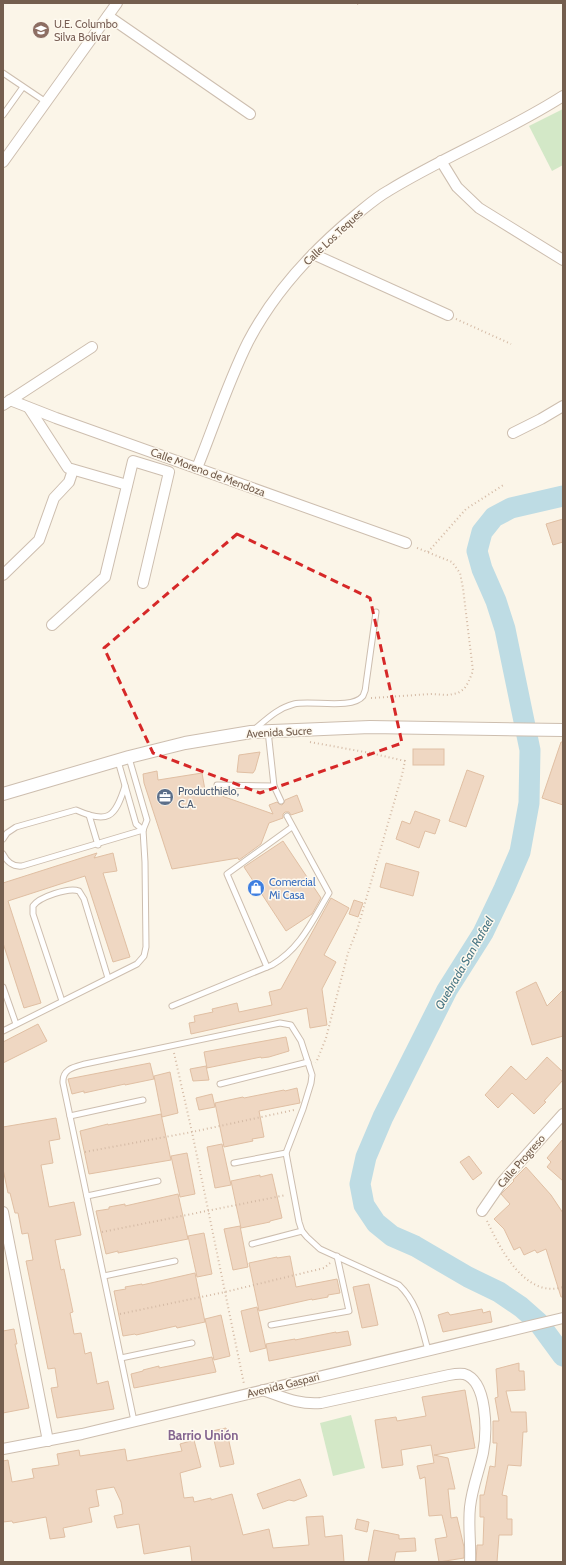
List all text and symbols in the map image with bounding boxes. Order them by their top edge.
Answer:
place label: U.E. Columbo Silva Bolívar [54,17,118,44]
school or university icon: U.E. Columbo Silva Bolívar [31,20,51,40]
street label: Calle Los Teques [300,205,366,268]
street label: Calle Moreno de Mendoza [149,445,268,500]
street label: Avenida Sucre [246,723,313,741]
place label: Producthielo, C.A. [178,784,239,811]
office icon: Producthielo, C.A. [155,787,175,807]
place label: Comercial Mi Casa [269,875,316,902]
shop icon: Comercial Mi Casa [246,878,266,898]
water label: Quebrada San Rafael [431,914,497,1012]
street label: Calle Progreso [494,1132,548,1190]
street label: Avenida Gaspari [245,1369,321,1401]
district label: Barrio Unión [168,1427,238,1443]

